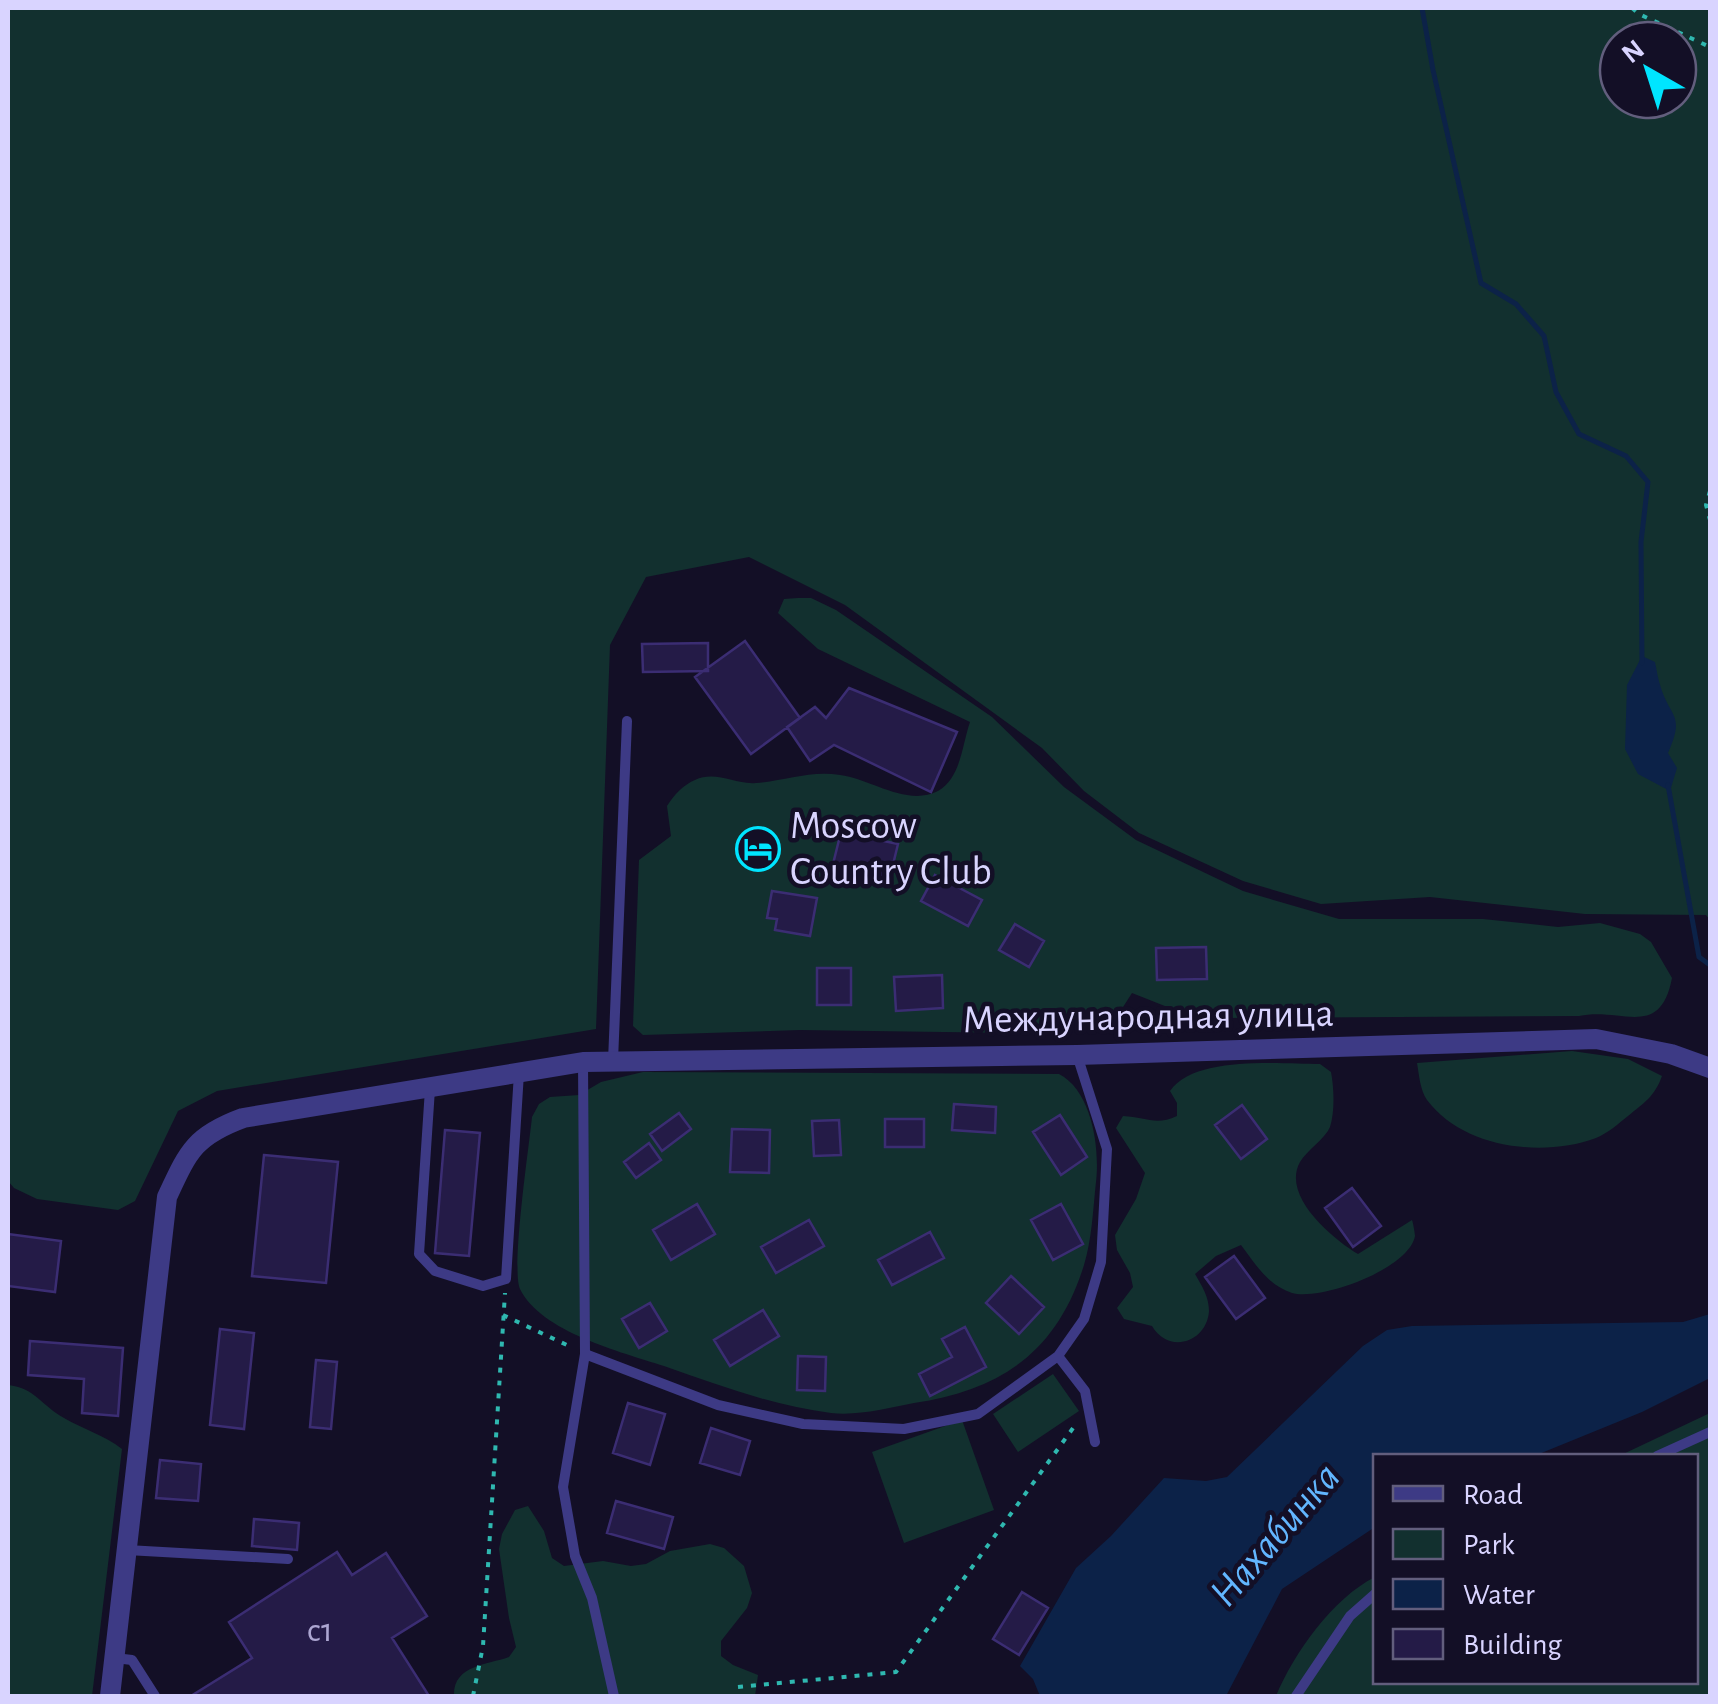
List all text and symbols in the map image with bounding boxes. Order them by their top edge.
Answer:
north arrow [1598,20,1698,120]
text: N [1617,35,1650,69]
place label: Moscow Country Club [790,806,992,892]
hotel icon: Moscow Country Club [735,826,781,872]
street label: Международная улица [962,994,1334,1040]
legend [1373,1454,1698,1684]
water label: Нахабинка [1202,1456,1348,1614]
text: Road [1463,1480,1523,1510]
text: Park [1463,1530,1515,1560]
text: Water [1463,1580,1535,1610]
house number: с1 [307,1613,333,1648]
text: Building [1463,1630,1562,1660]

